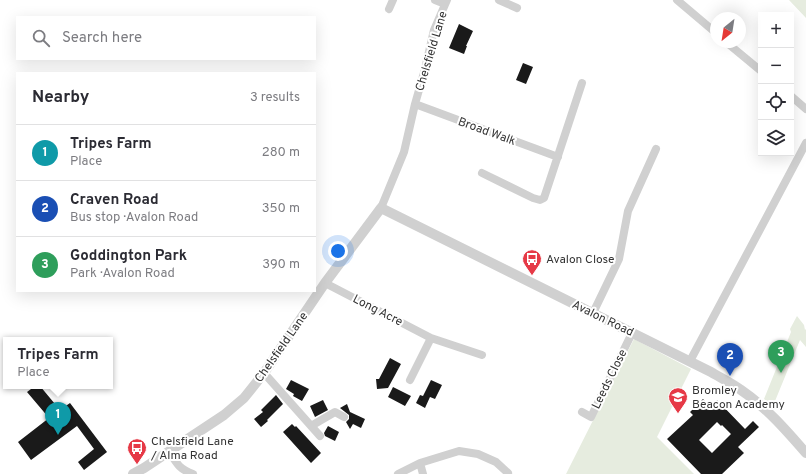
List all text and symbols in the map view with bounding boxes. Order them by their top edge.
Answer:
street label: Chelsfield Lane [412,9,452,93]
north arrow [710,12,746,48]
map controls [758,12,794,156]
button: + [758,12,794,48]
search box [16,16,316,60]
icon: search [30,27,52,49]
text: Search here [62,29,142,48]
button: − [758,48,794,84]
button: locate [758,84,794,120]
text: Nearby [32,87,89,109]
text: 3 results [250,90,300,106]
street label: Broad Walk [455,114,518,150]
button: layers [758,120,794,156]
text: Tripes Farm [70,135,152,154]
text: 1 [42,145,48,161]
text: 280 m [262,145,300,161]
text: Place [70,154,102,170]
text: Craven Road [70,191,159,210]
text: 2 [41,201,49,217]
text: 350 m [262,201,300,217]
text: Bus stop · Avalon Road [70,210,198,226]
your location [328,241,348,261]
text: Goddington Park [70,247,187,266]
bus stop icon: Avalon Close [521,248,543,276]
place label: Avalon Close [546,252,615,268]
text: 3 [41,257,49,273]
text: 390 m [262,257,300,273]
text: Park · Avalon Road [70,266,175,282]
street label: Long Acre [350,291,405,330]
street label: Avalon Road [569,297,636,341]
street label: Chelsfield Lane [252,309,312,386]
popup [3,337,113,389]
pin: 3 [768,340,794,373]
pin: 2 [717,343,743,376]
text: Tripes Farm [17,346,99,365]
street label: Leeds Close [589,347,631,412]
text: Place [17,365,49,381]
place label: Bromley Beacon Academy [692,383,785,413]
school or university icon: Bromley Beacon Academy [667,386,689,414]
pin: 1 [45,402,71,435]
place label: Chelsfield Lane / Alma Road [150,434,234,464]
bus stop icon: Chelsfield Lane / Alma Road [126,437,148,465]

